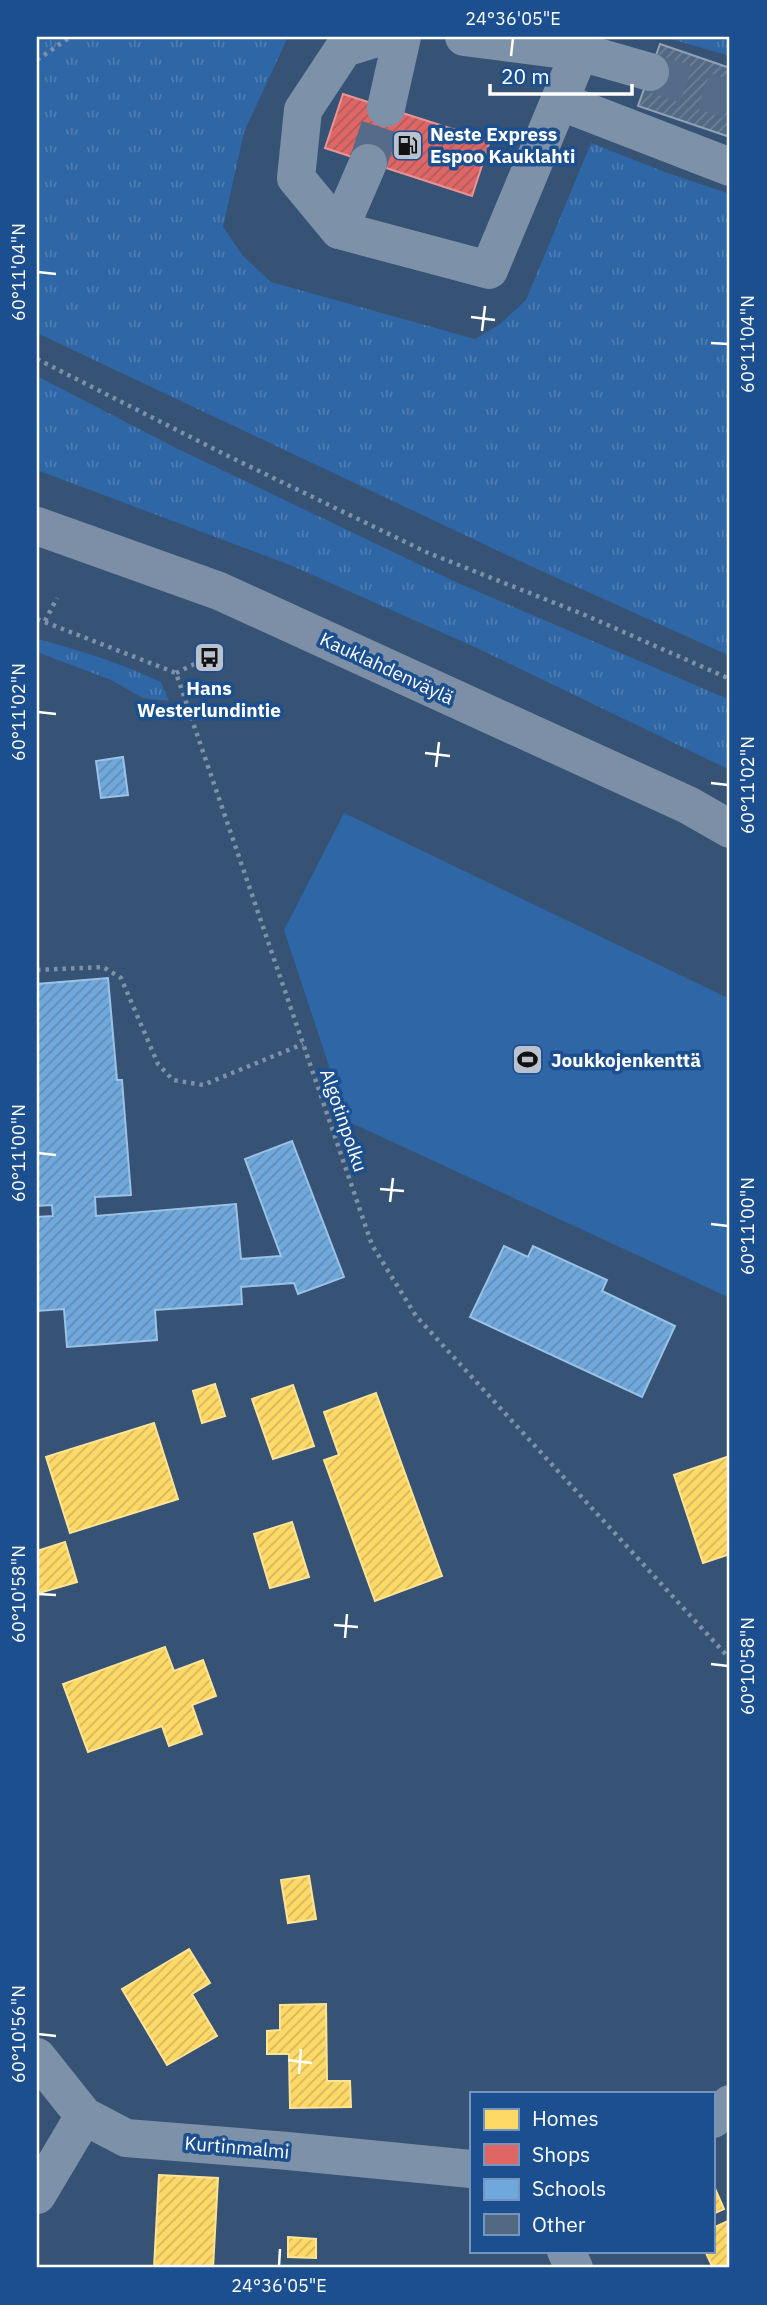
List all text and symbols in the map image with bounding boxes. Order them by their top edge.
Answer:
text: 24°36'05"E [465,7,561,30]
scale bar [490,52,632,96]
text: 20 m [501,62,550,90]
place label: Neste Express Espoo Kauklahti [430,122,575,168]
fuel station icon: Neste Express Espoo Kauklahti [390,128,424,162]
text: 60°11'04"N [7,223,30,321]
text: 60°11'04"N [736,295,759,393]
street label: Kauklahdenväylä [316,626,458,710]
bus stop icon: Hans Westerlundintie [192,640,226,674]
text: 60°11'02"N [7,663,30,761]
place label: Hans Westerlundintie [137,676,281,722]
text: 60°11'02"N [736,736,759,834]
sports icon: Joukkojenkenttä [511,1043,545,1077]
place label: Joukkojenkenttä [551,1048,701,1072]
street label: Algotinpolku [315,1065,373,1175]
text: 60°11'00"N [7,1104,30,1202]
text: 60°11'00"N [736,1177,759,1275]
text: 60°10'58"N [7,1545,30,1643]
text: 60°10'58"N [736,1617,759,1715]
text: 60°10'56"N [7,1985,30,2083]
legend [470,2092,714,2252]
text: Homes [532,2104,599,2132]
street label: Kurtinmalmi [184,2130,290,2164]
text: Shops [532,2140,590,2168]
text: Schools [532,2174,606,2202]
text: Other [532,2210,586,2238]
text: 24°36'05"E [231,2274,327,2297]

